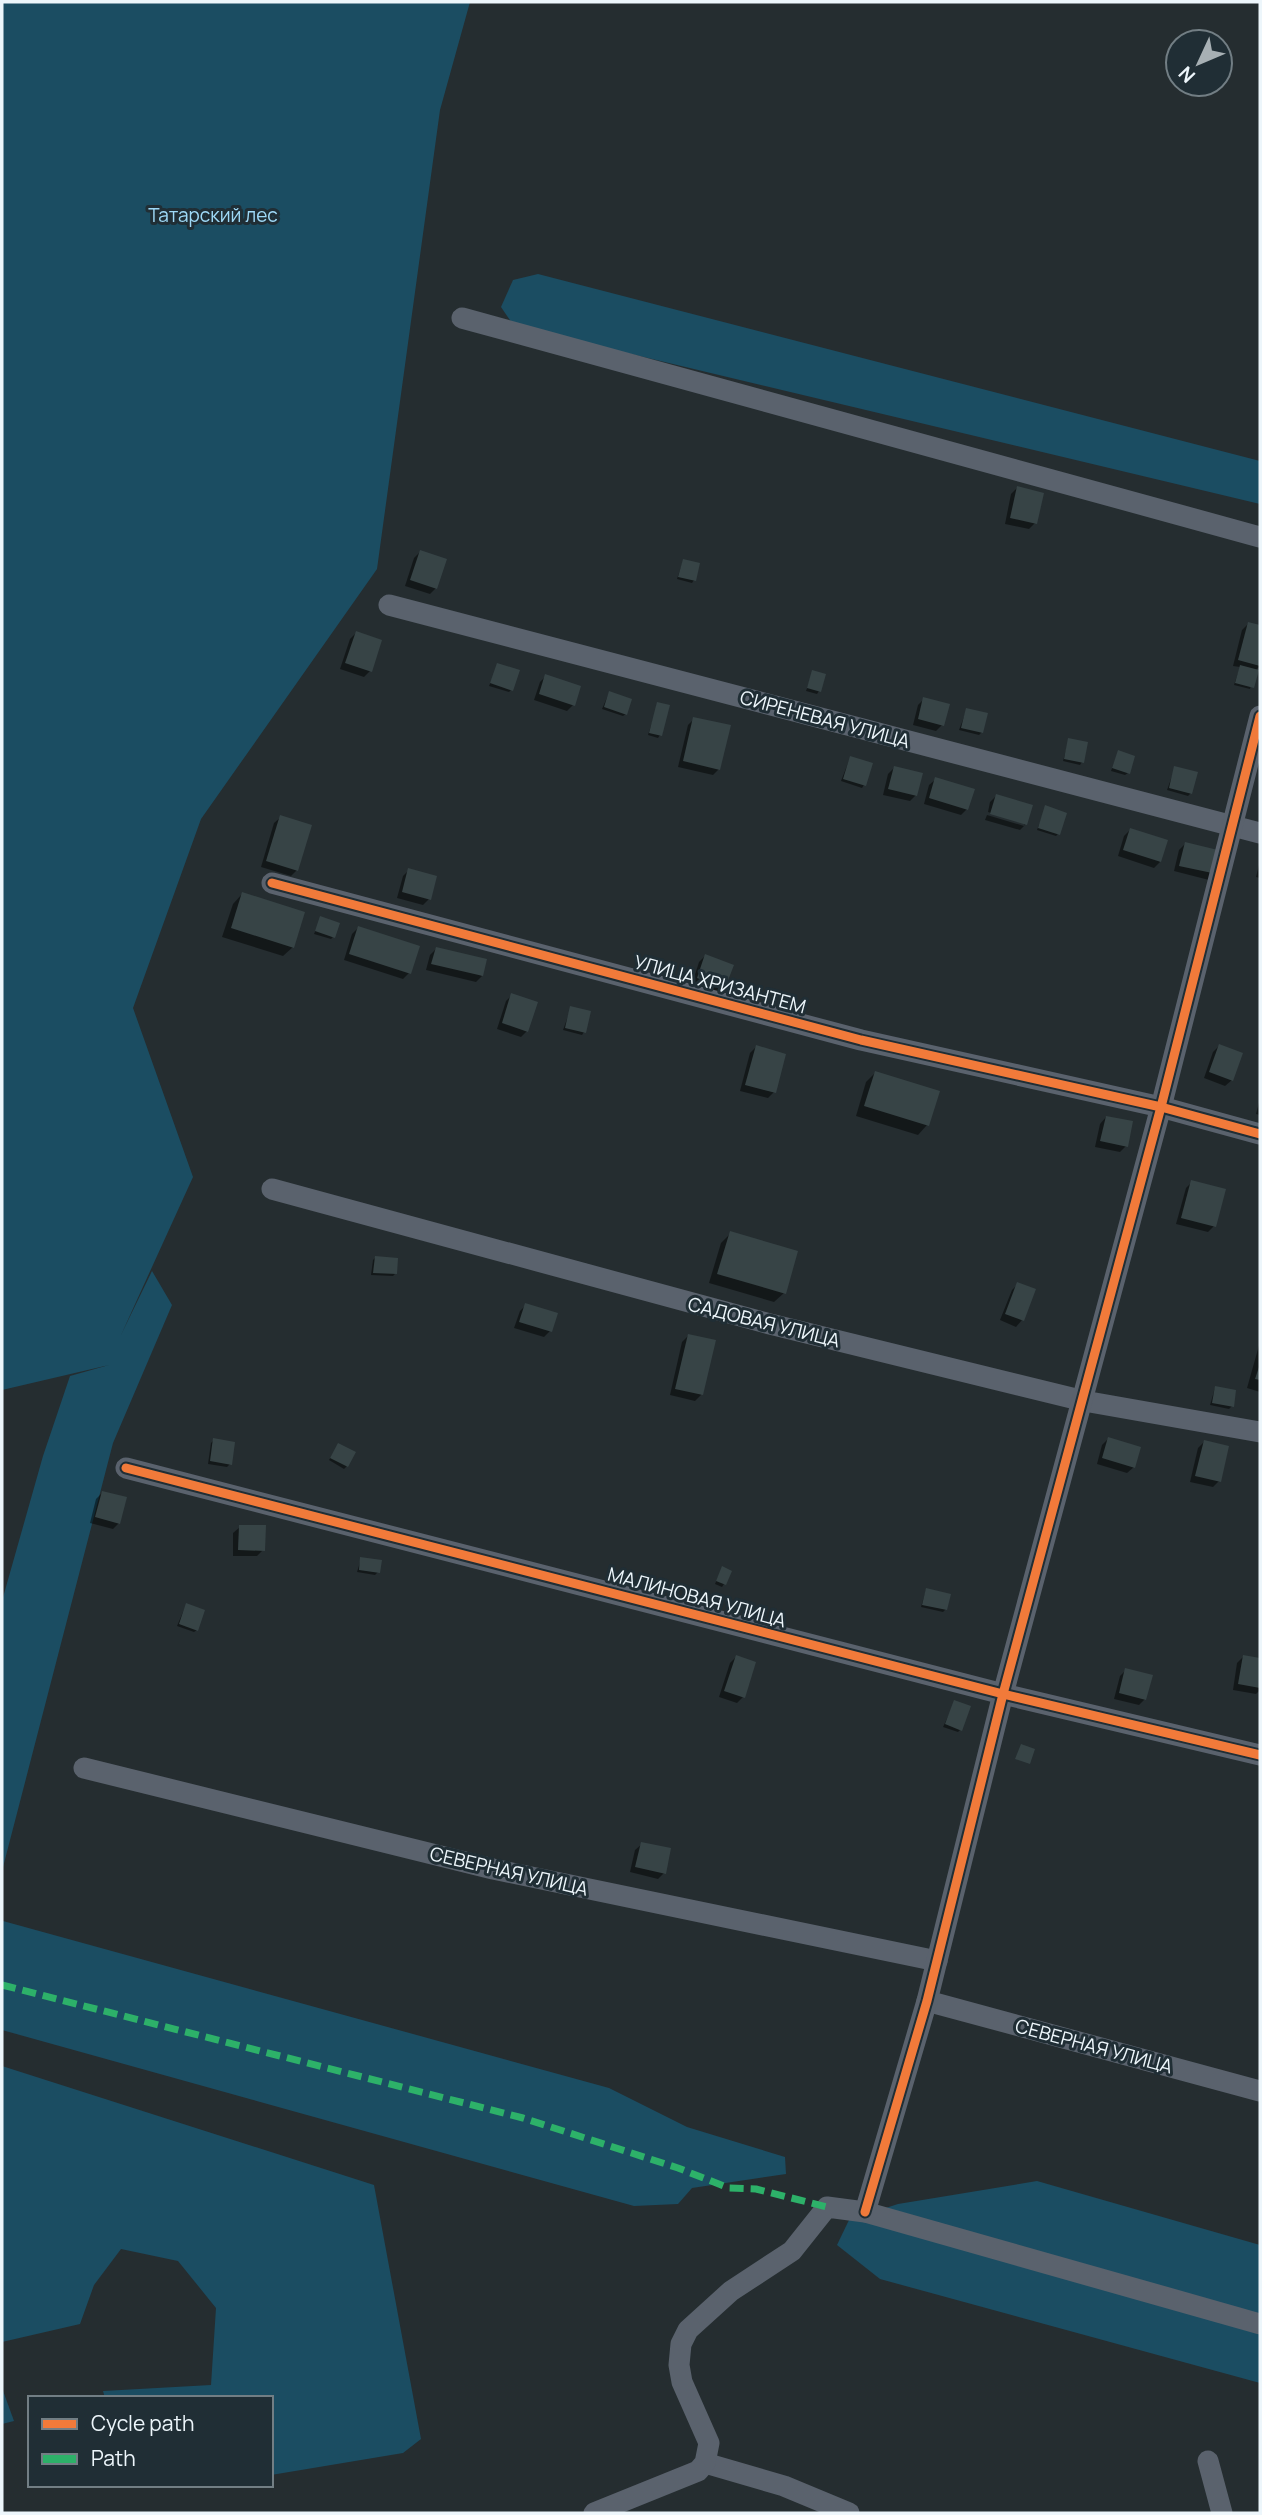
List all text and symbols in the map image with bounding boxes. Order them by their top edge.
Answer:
north arrow [1164,28,1234,98]
text: N [1173,61,1201,89]
park label: Татарский лес [148,202,278,228]
street label: СИРЕНЕВАЯ УЛИЦА [737,684,913,754]
street label: УЛИЦА ХРИЗАНТЕМ [631,949,809,1019]
street label: САДОВАЯ УЛИЦА [685,1291,843,1353]
street label: МАЛИНОВАЯ УЛИЦА [605,1561,789,1633]
street label: СЕВЕРНАЯ УЛИЦА [427,1840,591,1902]
street label: СЕВЕРНАЯ УЛИЦА [1013,2013,1175,2079]
legend [28,2396,273,2487]
text: Cycle path [91,2409,194,2437]
text: Path [91,2444,136,2472]

